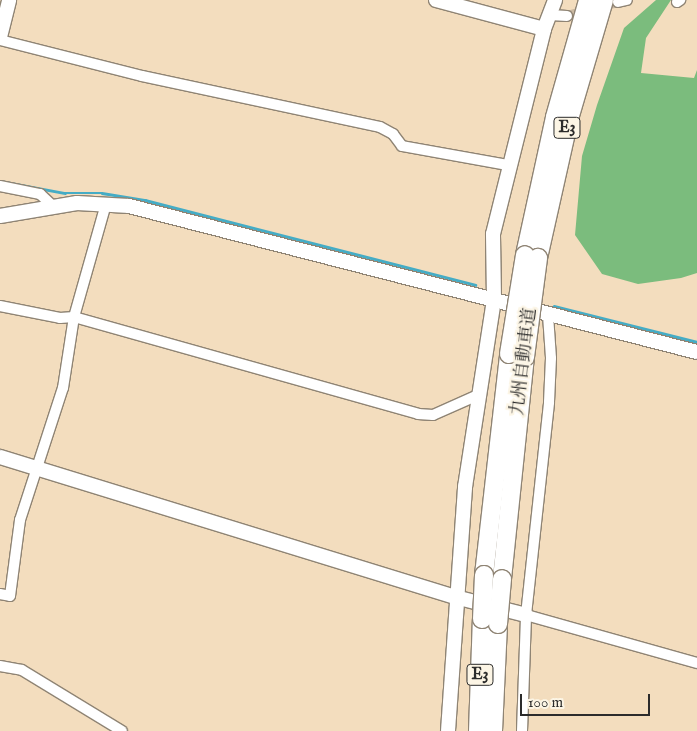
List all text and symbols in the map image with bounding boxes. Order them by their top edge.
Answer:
road number: E3 [553,115,581,142]
street label: 九州自動車道 [508,307,542,417]
road number: E3 [466,662,494,688]
scale bar [522,684,652,716]
text: 100 m [528,693,563,712]

